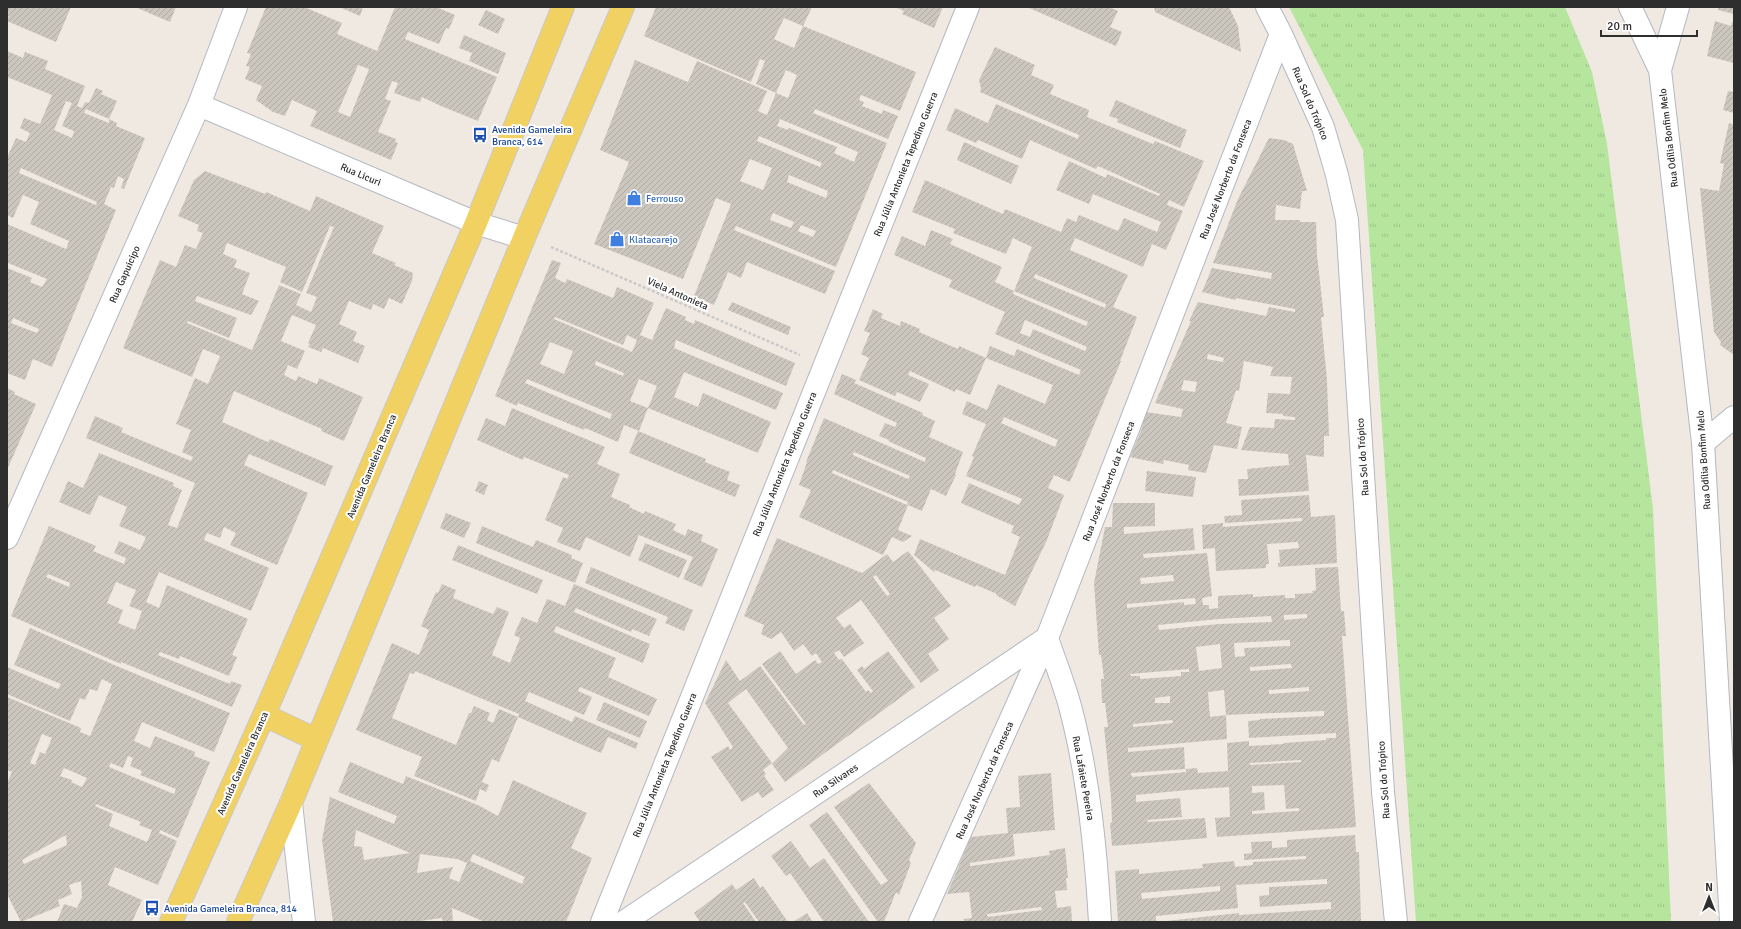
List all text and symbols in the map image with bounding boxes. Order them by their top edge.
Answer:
scale bar [1601,12,1697,38]
text: 20 m [1607,19,1632,34]
street label: Rua Sol do Trópico [1289,65,1331,142]
street label: Rua Odília Bonfim Melo [1657,88,1681,188]
street label: Rua Júlia Antonieta Tepedino Guerra [871,90,941,238]
street label: Rua José Norberto da Fonseca [1197,118,1254,241]
place label: Avenida Gameleira Branca, 614 [492,124,572,148]
bus stop icon: Avenida Gameleira Branca, 614 [471,126,489,144]
street label: Rua Licuri [338,161,383,189]
shop icon: Ferrouso [625,189,643,207]
place label: Ferrouso [646,193,683,205]
shop icon: Klatacarejo [608,230,626,248]
place label: Klatacarejo [629,234,678,246]
street label: Rua Gapuicipo [107,244,143,305]
street label: Viela Antonieta [645,275,710,313]
street label: Rua Júlia Antonieta Tepedino Guerra [750,390,820,538]
street label: Rua Odília Bonfim Melo [1695,410,1713,510]
street label: Avenida Gameleira Branca [345,413,399,520]
street label: Rua Sol do Trópico [1354,418,1372,496]
street label: Rua José Norberto da Fonseca [1080,420,1137,543]
street label: Rua Júlia Antonieta Tepedino Guerra [630,691,700,839]
street label: Avenida Gameleira Branca [215,710,271,817]
street label: Rua José Norberto da Fonseca [953,720,1016,841]
street label: Rua Lafaiete Pereira [1070,735,1096,821]
street label: Rua Sol do Trópico [1375,741,1393,819]
street label: Rua Silvares [811,761,861,800]
north arrow [1689,877,1729,917]
text: N [1705,881,1713,894]
bus stop icon: Avenida Gameleira Branca, 814 [143,899,161,917]
place label: Avenida Gameleira Branca, 814 [164,903,298,915]

